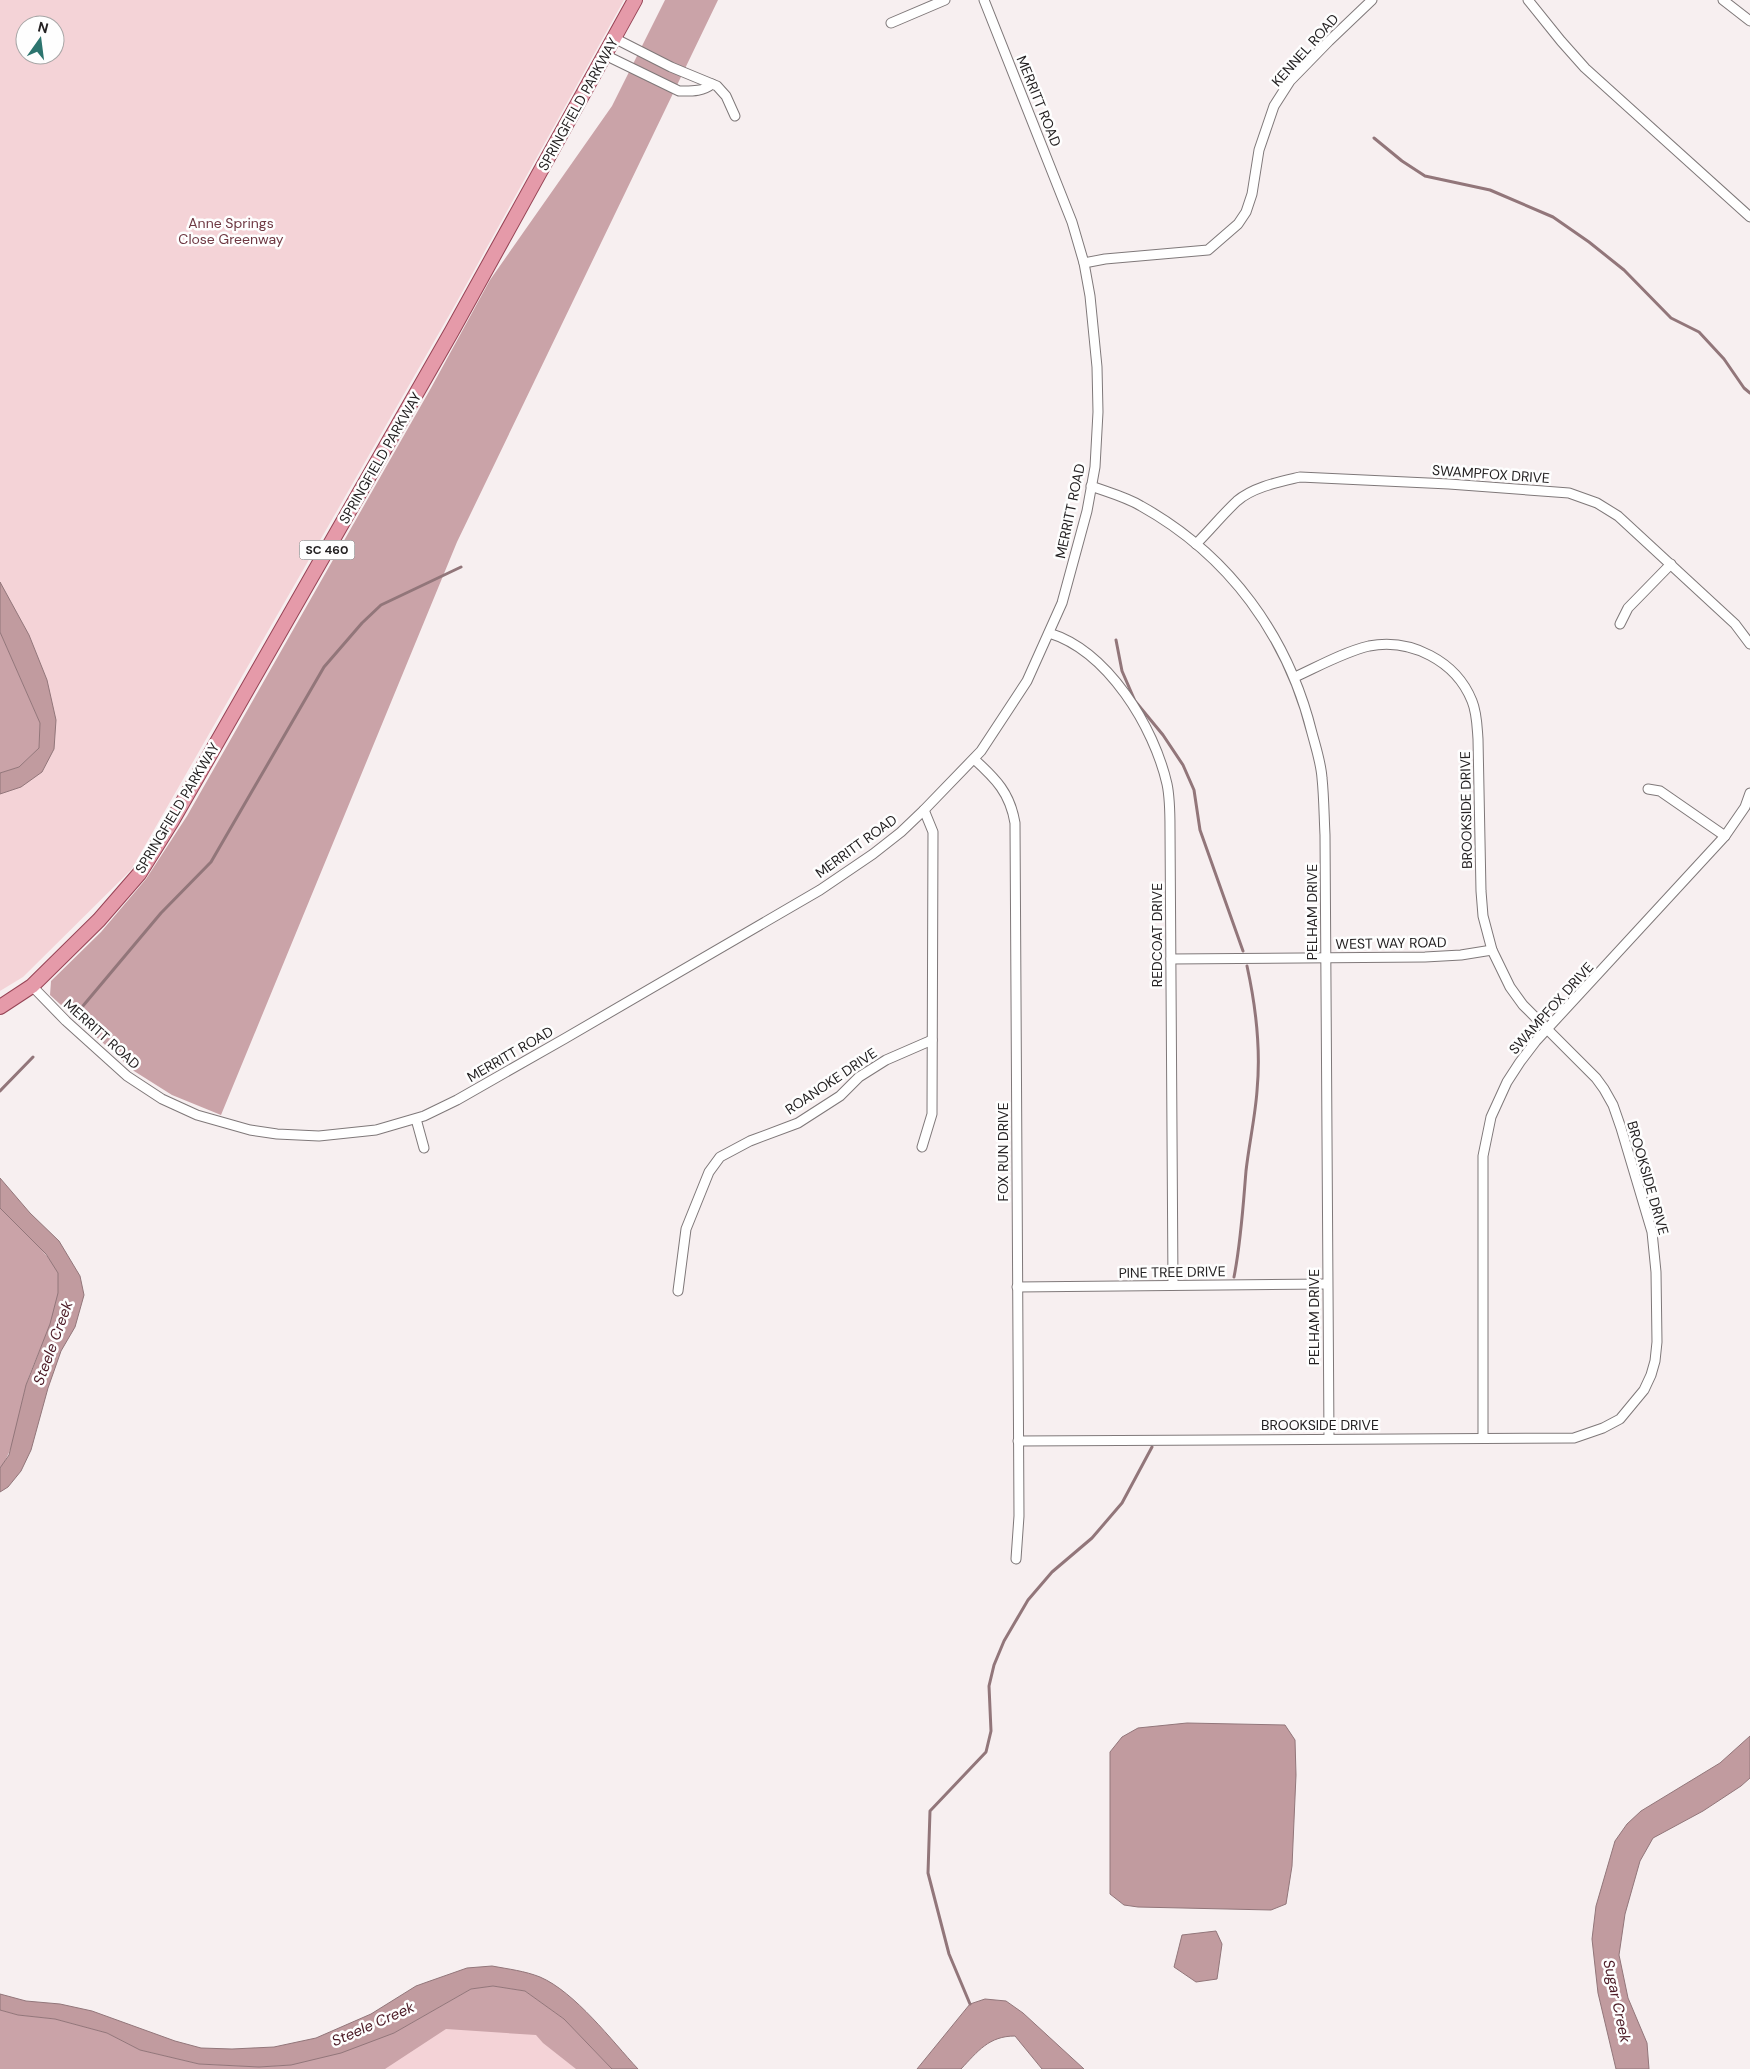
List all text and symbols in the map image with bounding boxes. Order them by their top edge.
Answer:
street label: KENNEL ROAD [1268,10,1342,90]
north arrow [15,15,65,65]
text: N [36,17,50,37]
street label: SPRINGFIELD PARKWAY [534,34,622,174]
street label: MERRITT ROAD [1013,53,1065,149]
park label: Anne Springs Close Greenway [178,214,284,248]
street label: SPRINGFIELD PARKWAY [335,389,425,527]
street label: SWAMPFOX DRIVE [1432,461,1551,487]
street label: MERRITT ROAD [1051,462,1089,560]
road number: SC 460 [300,540,354,560]
street label: SPRINGFIELD PARKWAY [131,739,223,877]
street label: BROOKSIDE DRIVE [1456,751,1476,869]
street label: MERRITT ROAD [812,810,900,882]
street label: PELHAM DRIVE [1303,864,1321,960]
street label: REDCOAT DRIVE [1148,883,1166,987]
street label: WEST WAY ROAD [1335,933,1447,953]
street label: SWAMPFOX DRIVE [1505,958,1597,1058]
street label: MERRITT ROAD [60,995,144,1073]
street label: MERRITT ROAD [464,1022,556,1086]
street label: ROANOKE DRIVE [782,1044,880,1118]
street label: FOX RUN DRIVE [994,1102,1012,1202]
street label: BROOKSIDE DRIVE [1623,1119,1673,1237]
street label: PINE TREE DRIVE [1118,1262,1226,1282]
street label: PELHAM DRIVE [1305,1269,1323,1365]
water label: Steele Creek [28,1298,78,1388]
street label: BROOKSIDE DRIVE [1261,1416,1379,1434]
water label: Sugar Creek [1598,1958,1636,2045]
water label: Steele Creek [329,1997,418,2051]

